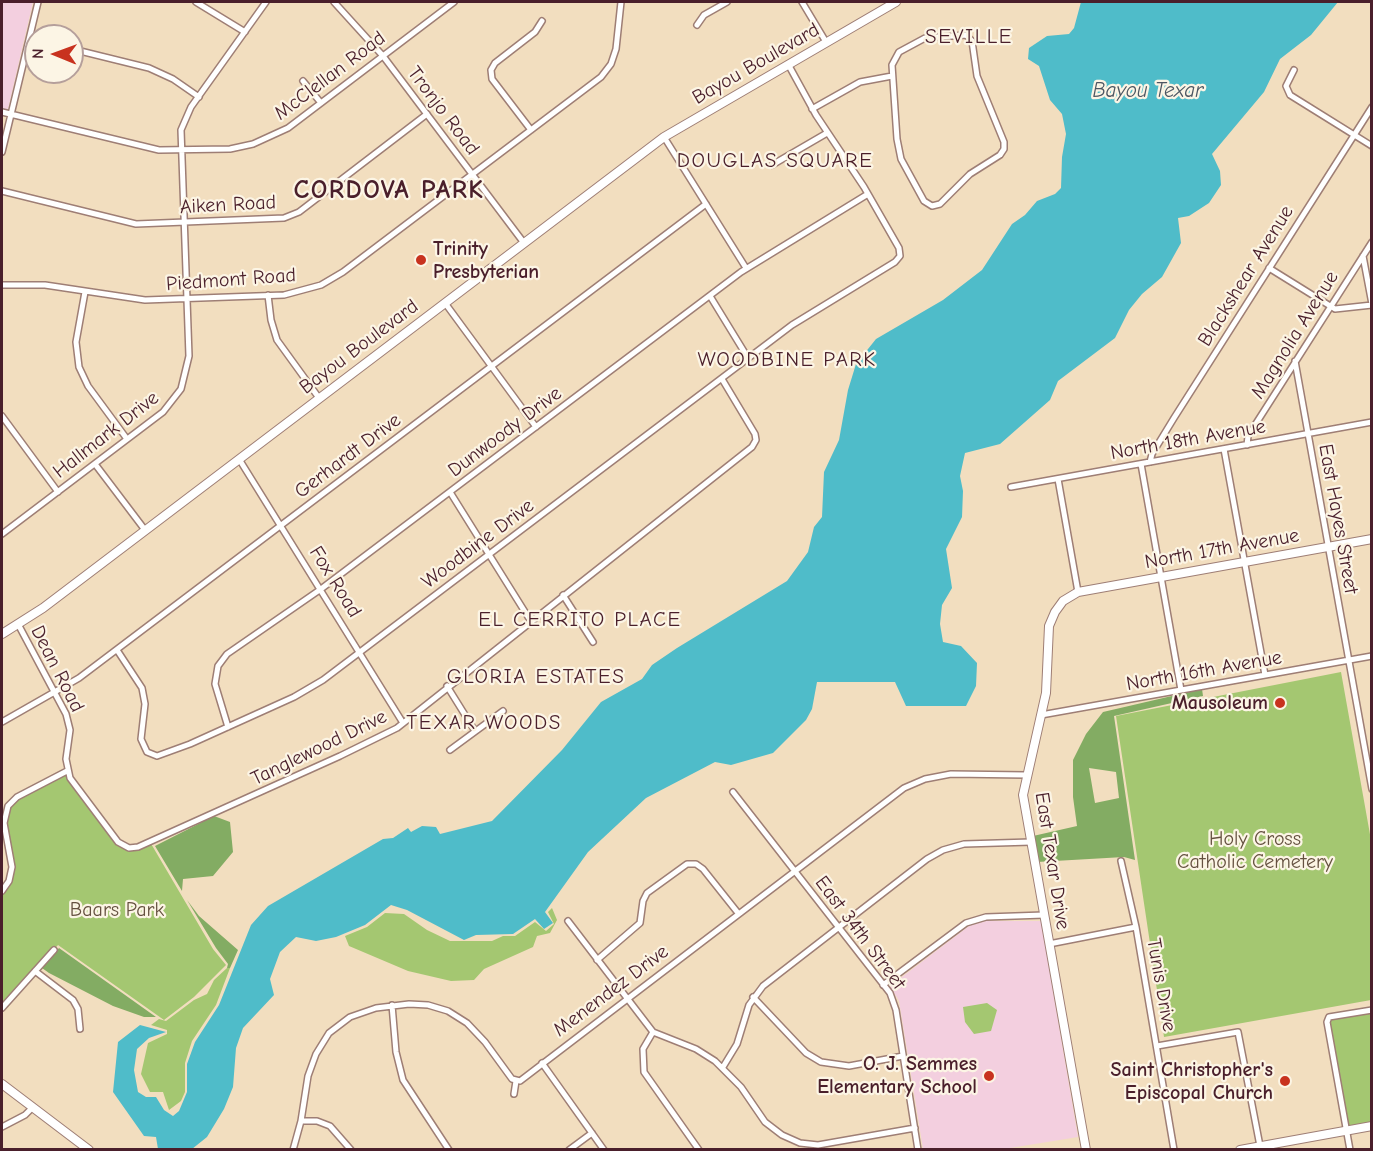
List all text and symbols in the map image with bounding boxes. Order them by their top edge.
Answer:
street label: Bayou Boulevard [688,18,824,110]
north arrow [24,24,84,84]
district label: SEVILLE [925,24,1013,50]
street label: McClellan Road [270,26,390,126]
text: N [29,48,47,59]
street label: Tronjo Road [402,62,484,160]
water label: Bayou Texar [1093,78,1203,104]
district label: DOUGLAS SQUARE [677,148,873,174]
district label: CORDOVA PARK [294,175,484,207]
street label: Aiken Road [179,190,277,220]
street label: Blackshear Avenue [1193,201,1299,351]
place label: Trinity Presbyterian [433,237,539,284]
marker: Trinity Presbyterian [414,253,428,267]
street label: Piedmont Road [165,263,297,297]
street label: Magnolia Avenue [1246,267,1344,403]
street label: Bayou Boulevard [295,294,423,400]
district label: WOODBINE PARK [697,347,877,373]
street label: Dunwoody Drive [444,382,566,482]
street label: Hallmark Drive [48,386,164,484]
street label: Gerhardt Drive [290,408,406,504]
street label: North 18th Avenue [1109,415,1267,465]
street label: East Hayes Street [1313,442,1363,596]
street label: Woodbine Drive [417,494,539,594]
street label: North 17th Avenue [1143,524,1301,574]
street label: Fox Road [304,542,366,622]
district label: EL CERRITO PLACE [478,607,682,633]
street label: Dean Road [25,622,89,716]
street label: North 16th Avenue [1124,646,1284,696]
district label: GLORIA ESTATES [447,664,625,690]
place label: Mausoleum [1172,691,1268,715]
marker: Mausoleum [1273,696,1287,710]
street label: Tanglewood Drive [247,705,391,791]
district label: TEXAR WOODS [406,710,562,736]
street label: East Texar Drive [1029,790,1075,932]
park label: Holy Cross Catholic Cemetery [1177,827,1333,874]
street label: East 34th Street [809,871,911,995]
park label: Baars Park [70,898,164,922]
street label: Tunis Drive [1141,936,1181,1034]
street label: Menendez Drive [549,940,673,1042]
place label: O. J. Semmes Elementary School [817,1052,977,1099]
place label: Saint Christopher's Episcopal Church [1111,1058,1273,1105]
marker: O. J. Semmes Elementary School [982,1069,996,1083]
marker: Saint Christopher's Episcopal Church [1278,1074,1292,1088]

